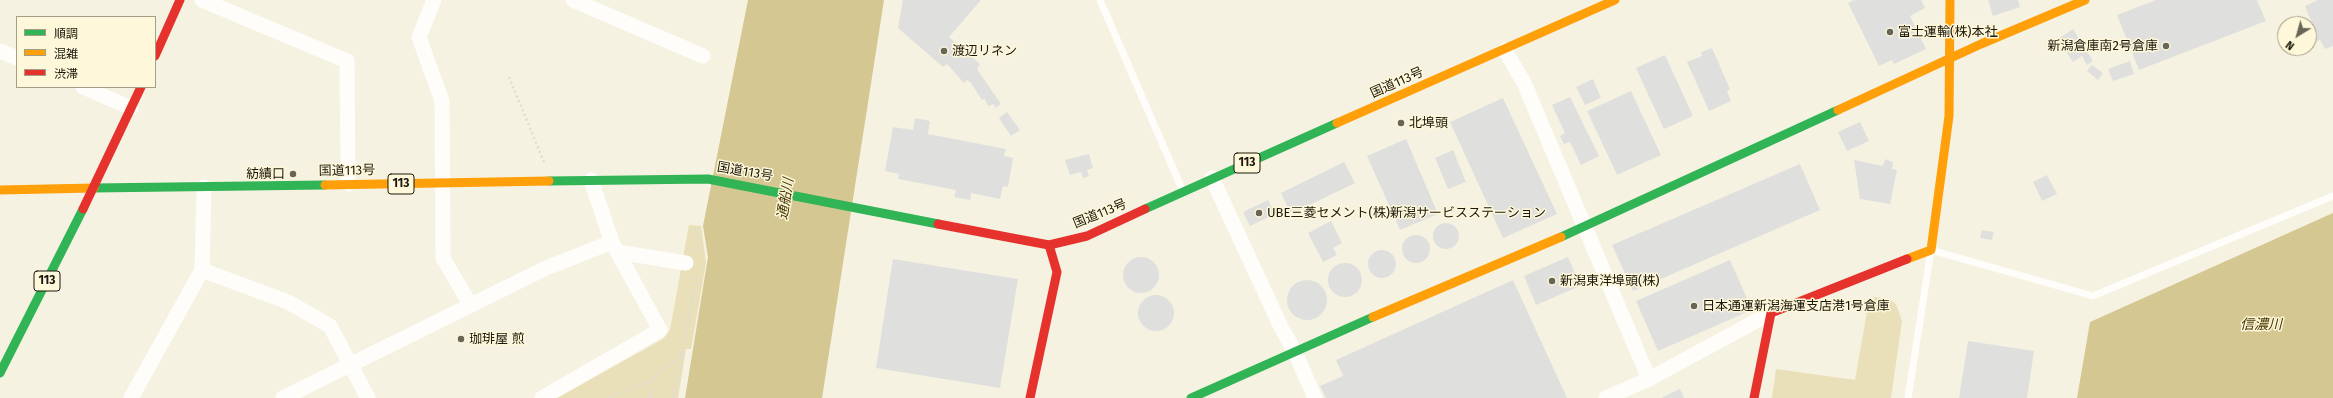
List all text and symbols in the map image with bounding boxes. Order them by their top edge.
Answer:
legend [16,16,156,88]
north arrow [2277,16,2317,56]
place label: 富士運輸(株)本社 [1898,24,1997,40]
text: 順調 [54,27,78,41]
marker: 富士運輸(株)本社 [1885,27,1895,37]
place label: 新潟倉庫南2号倉庫 [2048,38,2158,54]
text: N [2283,38,2297,53]
marker: 新潟倉庫南2号倉庫 [2161,41,2171,51]
place label: 渡辺リネン [952,43,1017,59]
marker: 渡辺リネン [939,46,949,56]
text: 混雑 [54,47,78,61]
street label: 国道113号 [1368,64,1426,102]
text: 渋滞 [54,67,78,81]
place label: 北埠頭 [1409,115,1448,131]
marker: 北埠頭 [1396,118,1406,128]
road number: 113 [1234,153,1260,173]
street label: 国道113号 [716,159,774,185]
street label: 国道113号 [319,163,375,179]
place label: 紡績口 [246,166,285,182]
marker: 紡績口 [288,169,298,179]
road number: 113 [388,174,414,194]
water label: 通船川 [774,177,798,221]
street label: 国道113号 [1071,196,1129,232]
place label: UBE三菱セメント(株)新潟サービスステーション [1267,205,1546,221]
marker: UBE三菱セメント(株)新潟サービスステーション [1254,208,1264,218]
road number: 113 [34,271,60,291]
place label: 新潟東洋埠頭(株) [1560,273,1659,289]
marker: 新潟東洋埠頭(株) [1547,276,1557,286]
place label: 日本通運新潟海運支店港1号倉庫 [1702,298,1890,314]
marker: 日本通運新潟海運支店港1号倉庫 [1689,301,1699,311]
water label: 信濃川 [2240,317,2282,333]
place label: 珈琲屋 煎 [469,331,524,347]
marker: 珈琲屋 煎 [456,334,466,344]

